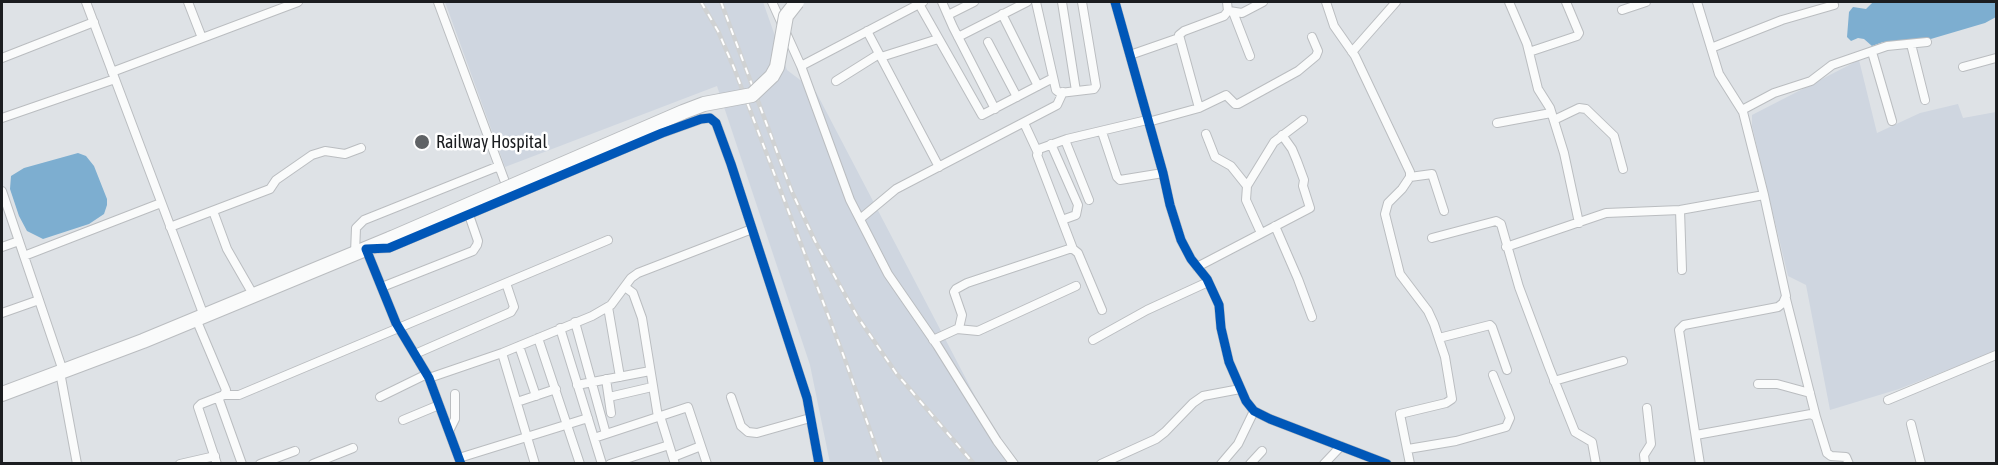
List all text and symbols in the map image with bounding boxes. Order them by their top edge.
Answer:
place label: Railway Hospital [436,131,547,153]
marker: Railway Hospital [413,133,431,151]

